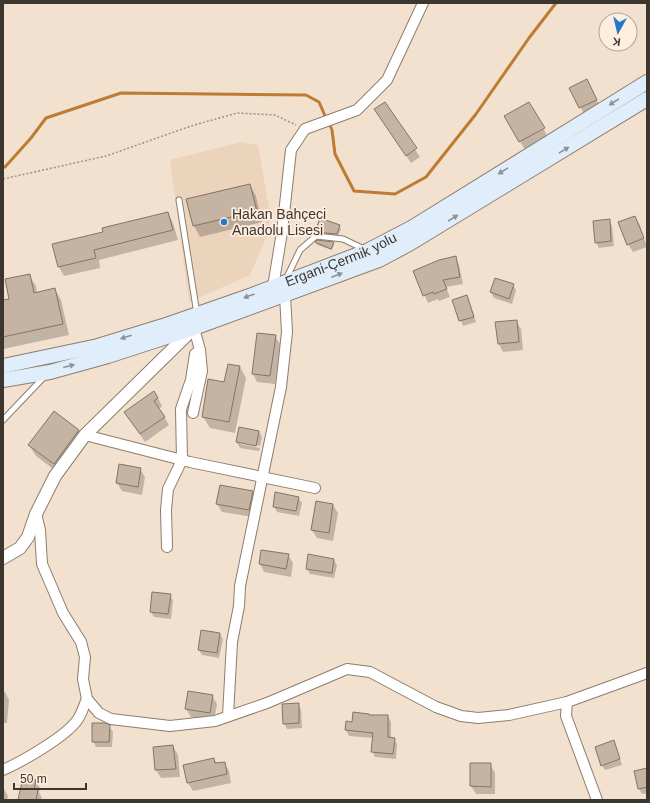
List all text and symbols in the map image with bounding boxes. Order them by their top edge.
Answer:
north arrow [598,12,638,52]
text: K [612,35,621,48]
one-way arrow [608,99,620,106]
one-way arrow [558,146,570,153]
one-way arrow [498,167,508,175]
place label: Hakan Bahçeci Anadolu Lisesi [232,206,326,238]
one-way arrow [447,214,459,221]
marker: Hakan Bahçeci Anadolu Lisesi [219,217,229,227]
street label: Ergani-Çermik yolu [283,229,399,290]
one-way arrow [332,272,344,278]
one-way arrow [243,293,255,299]
one-way arrow [120,334,132,340]
one-way arrow [62,363,75,369]
scale bar [14,765,86,791]
text: 50 m [20,772,47,786]

